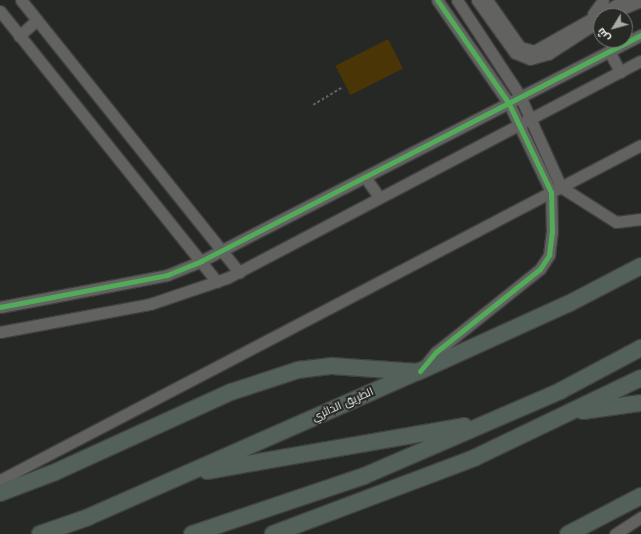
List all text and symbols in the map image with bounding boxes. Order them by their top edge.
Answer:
north arrow [593,8,633,48]
text: ش [594,25,613,44]
street label: الطريق الدائري [310,386,376,424]

